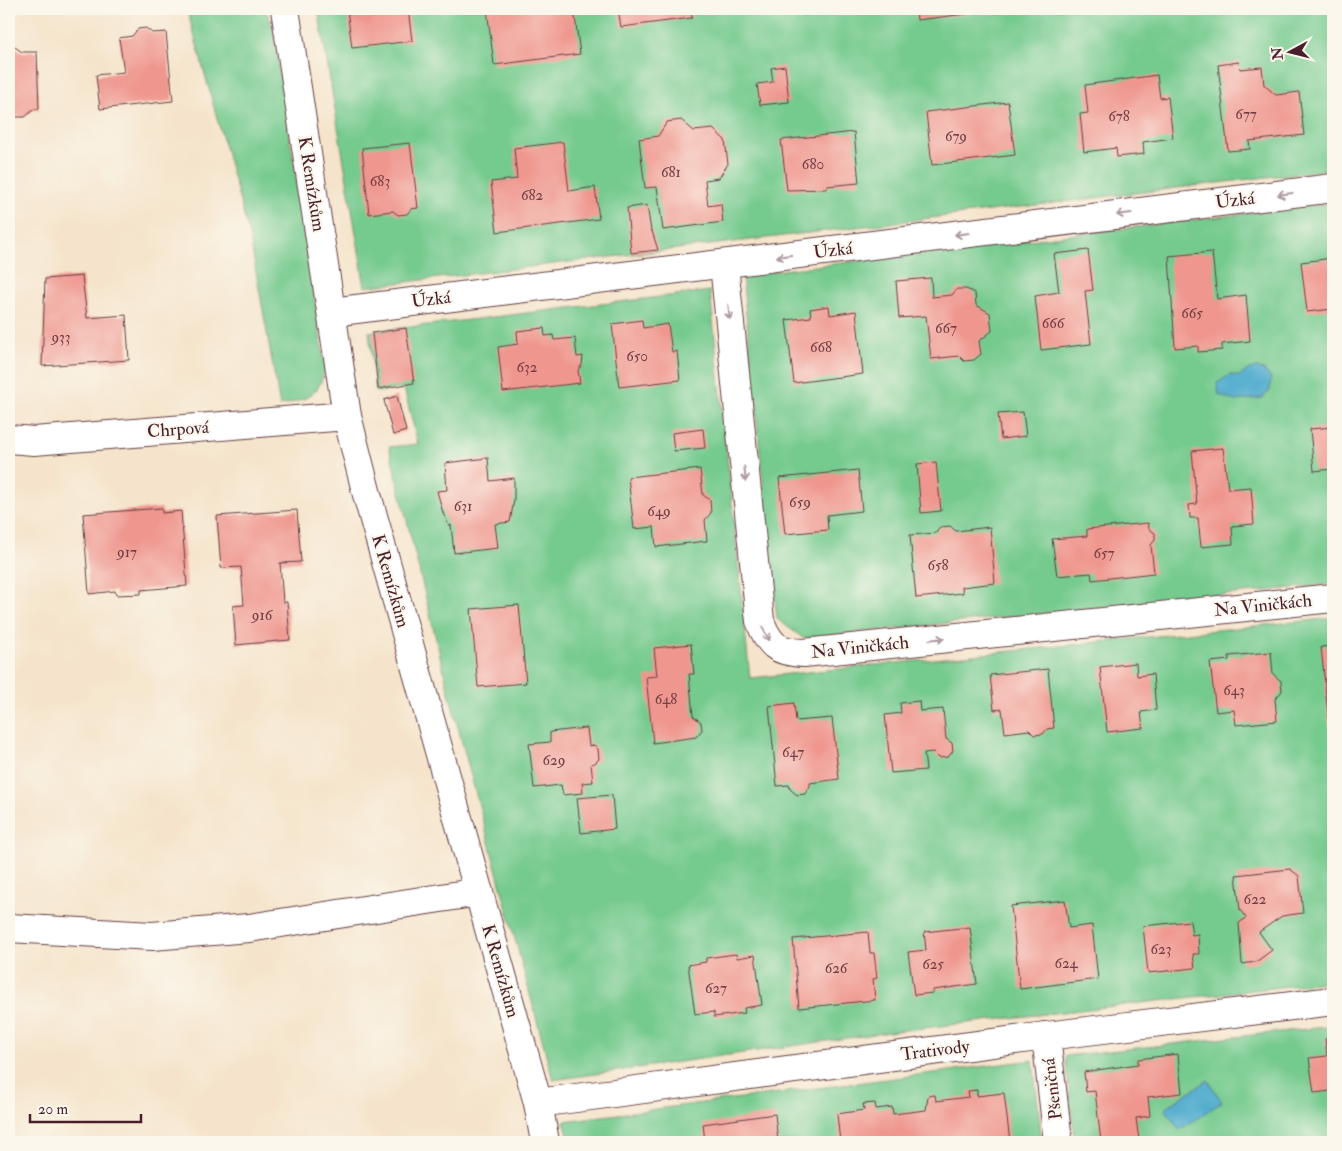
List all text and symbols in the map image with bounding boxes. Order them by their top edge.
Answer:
north arrow [1264,28,1314,78]
text: N [1268,46,1287,62]
house number: 677 [1235,105,1257,124]
house number: 678 [1108,107,1130,126]
house number: 679 [945,127,967,146]
street label: K Remízkům [293,135,330,233]
house number: 680 [802,155,824,174]
house number: 681 [661,163,681,182]
house number: 683 [370,172,390,191]
house number: 682 [521,186,543,205]
street label: Úzká [1214,187,1257,214]
one-way arrow [1277,189,1293,199]
one-way arrow [1116,209,1132,219]
one-way arrow [955,229,971,239]
street label: Úzká [812,237,855,264]
one-way arrow [776,251,792,261]
street label: Úzká [410,286,453,313]
one-way arrow [724,304,733,320]
house number: 665 [1181,304,1203,323]
house number: 666 [1042,314,1066,333]
house number: 667 [935,319,957,338]
house number: 933 [50,328,71,347]
house number: 668 [810,338,832,357]
house number: 650 [626,347,648,366]
house number: 632 [517,358,538,377]
street label: Chrpová [146,416,210,443]
one-way arrow [740,466,750,482]
house number: 659 [789,493,811,512]
house number: 631 [454,497,472,516]
house number: 649 [647,502,671,521]
street label: K Remízkům [366,532,415,630]
house number: 917 [116,543,137,562]
house number: 657 [1093,544,1115,563]
house number: 658 [927,556,949,575]
street label: Na Viničkách [1213,589,1314,622]
house number: 916 [251,606,274,625]
one-way arrow [761,626,771,641]
street label: Na Viničkách [810,631,911,664]
one-way arrow [929,634,945,644]
house number: 643 [1223,681,1245,700]
house number: 648 [655,690,677,709]
house number: 647 [782,743,804,762]
house number: 629 [543,751,565,770]
house number: 622 [1244,890,1267,909]
street label: K Remízkům [476,922,525,1020]
house number: 623 [1151,940,1171,959]
house number: 624 [1054,954,1079,973]
house number: 625 [922,955,944,974]
house number: 626 [825,959,849,978]
house number: 627 [705,979,727,998]
street label: Trativody [899,1035,972,1066]
street label: Pšeničná [1037,1056,1068,1121]
scale bar [30,1091,141,1123]
text: 20 m [38,1100,68,1119]

